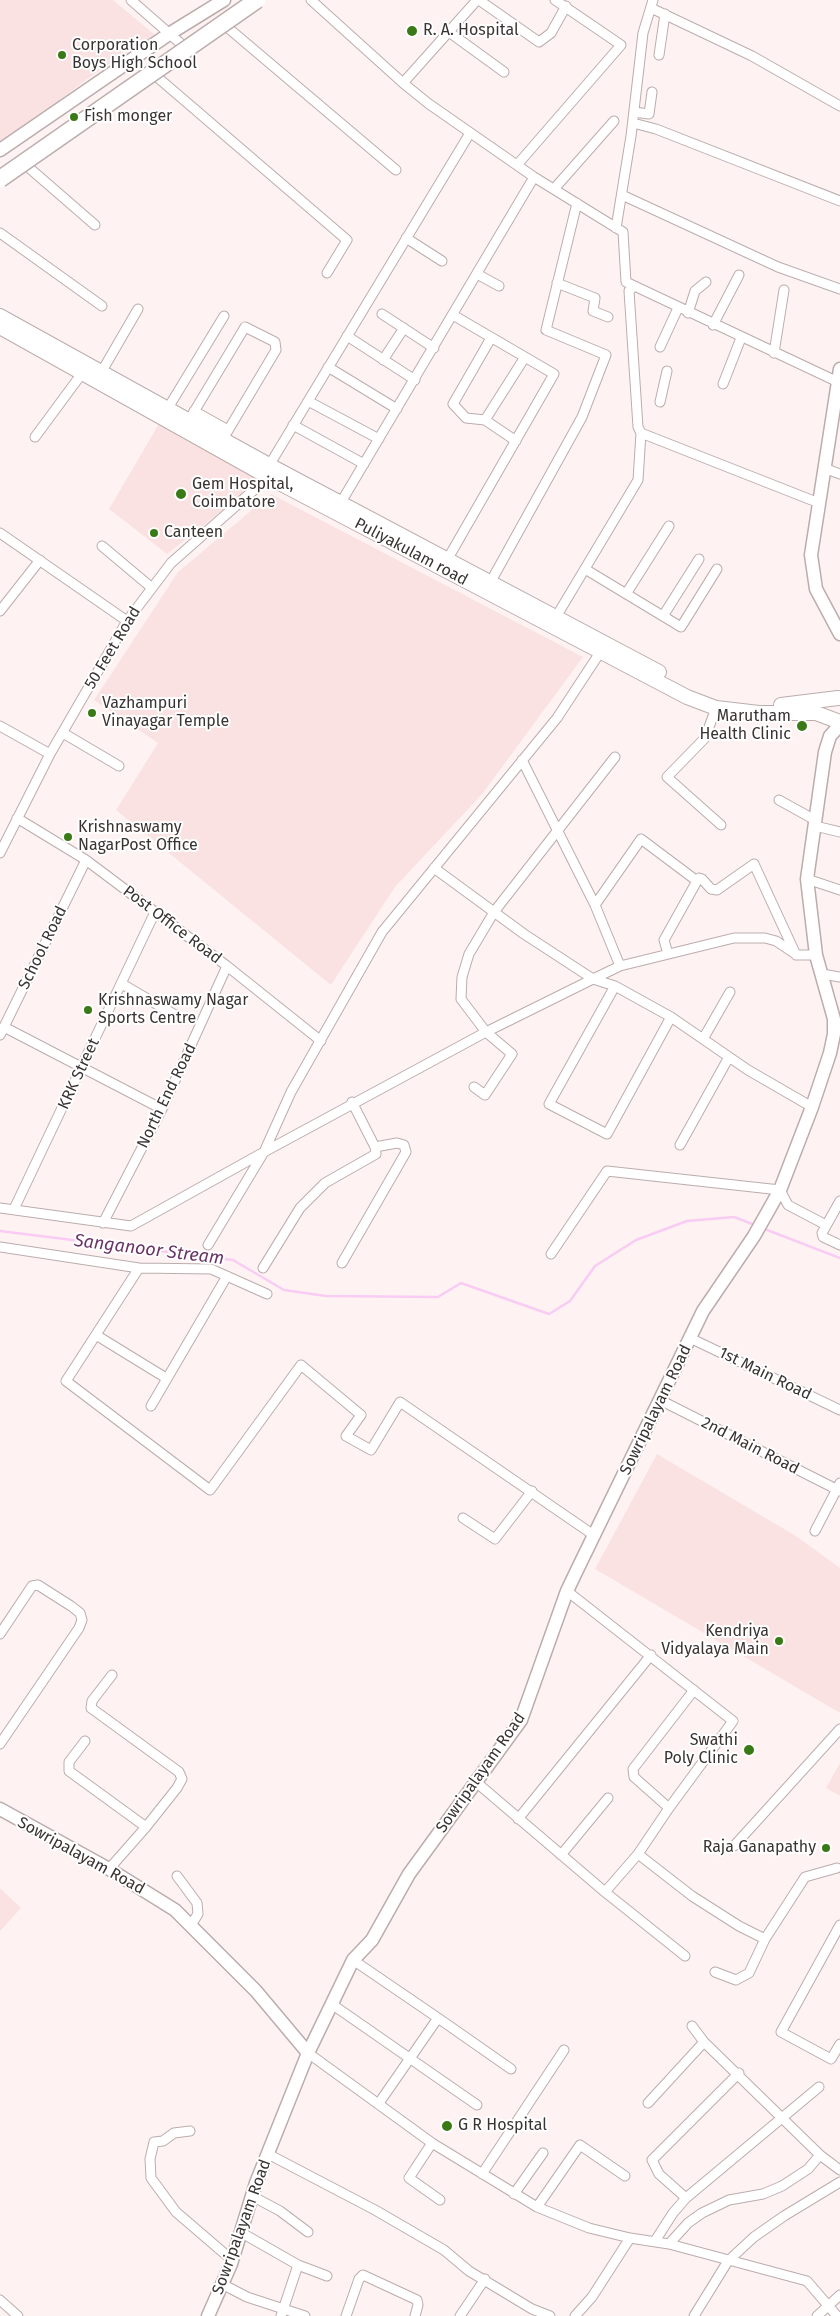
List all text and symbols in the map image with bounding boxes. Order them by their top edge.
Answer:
place label: R. A. Hospital [423,21,519,41]
marker: R. A. Hospital [405,24,419,38]
place label: Corporation Boys High School [72,36,197,74]
marker: Corporation Boys High School [56,49,68,61]
place label: Fish monger [84,107,172,127]
marker: Fish monger [68,111,80,123]
place label: Gem Hospital, Coimbatore [192,475,293,513]
marker: Gem Hospital, Coimbatore [174,487,188,501]
street label: Puliyakulam road [351,514,471,590]
place label: Canteen [164,523,223,543]
marker: Canteen [148,527,160,539]
street label: 50 Feet Road [81,603,145,693]
place label: Vazhampuri Vinayagar Temple [102,694,229,732]
marker: Vazhampuri Vinayagar Temple [86,707,98,719]
place label: Marutham Health Clinic [699,707,791,745]
marker: Marutham Health Clinic [795,719,809,733]
place label: Krishnaswamy NagarPost Office [78,818,198,856]
marker: Krishnaswamy NagarPost Office [62,831,74,843]
street label: Post Office Road [119,882,225,968]
street label: School Road [15,903,71,993]
place label: Krishnaswamy Nagar Sports Centre [98,991,248,1029]
marker: Krishnaswamy Nagar Sports Centre [82,1004,94,1016]
street label: KRK Street [54,1035,104,1113]
street label: North End Road [133,1040,201,1152]
water label: Sanganoor Stream [73,1230,225,1270]
street label: Sowripalayam Road [616,1342,696,1478]
street label: 1st Main Road [716,1343,814,1405]
street label: 2nd Main Road [698,1413,802,1479]
place label: Kendriya Vidyalaya Main [661,1622,769,1660]
marker: Kendriya Vidyalaya Main [773,1635,785,1647]
street label: Sowripalayam Road [432,1709,530,1837]
place label: Swathi Poly Clinic [664,1731,738,1769]
marker: Swathi Poly Clinic [742,1743,756,1757]
street label: Sowripalayam Road [14,1813,148,1899]
place label: Raja Ganapathy [703,1838,816,1858]
marker: Raja Ganapathy [820,1842,832,1854]
place label: G R Hospital [458,2116,547,2136]
marker: G R Hospital [440,2119,454,2133]
street label: Sowripalayam Road [209,2157,275,2297]

